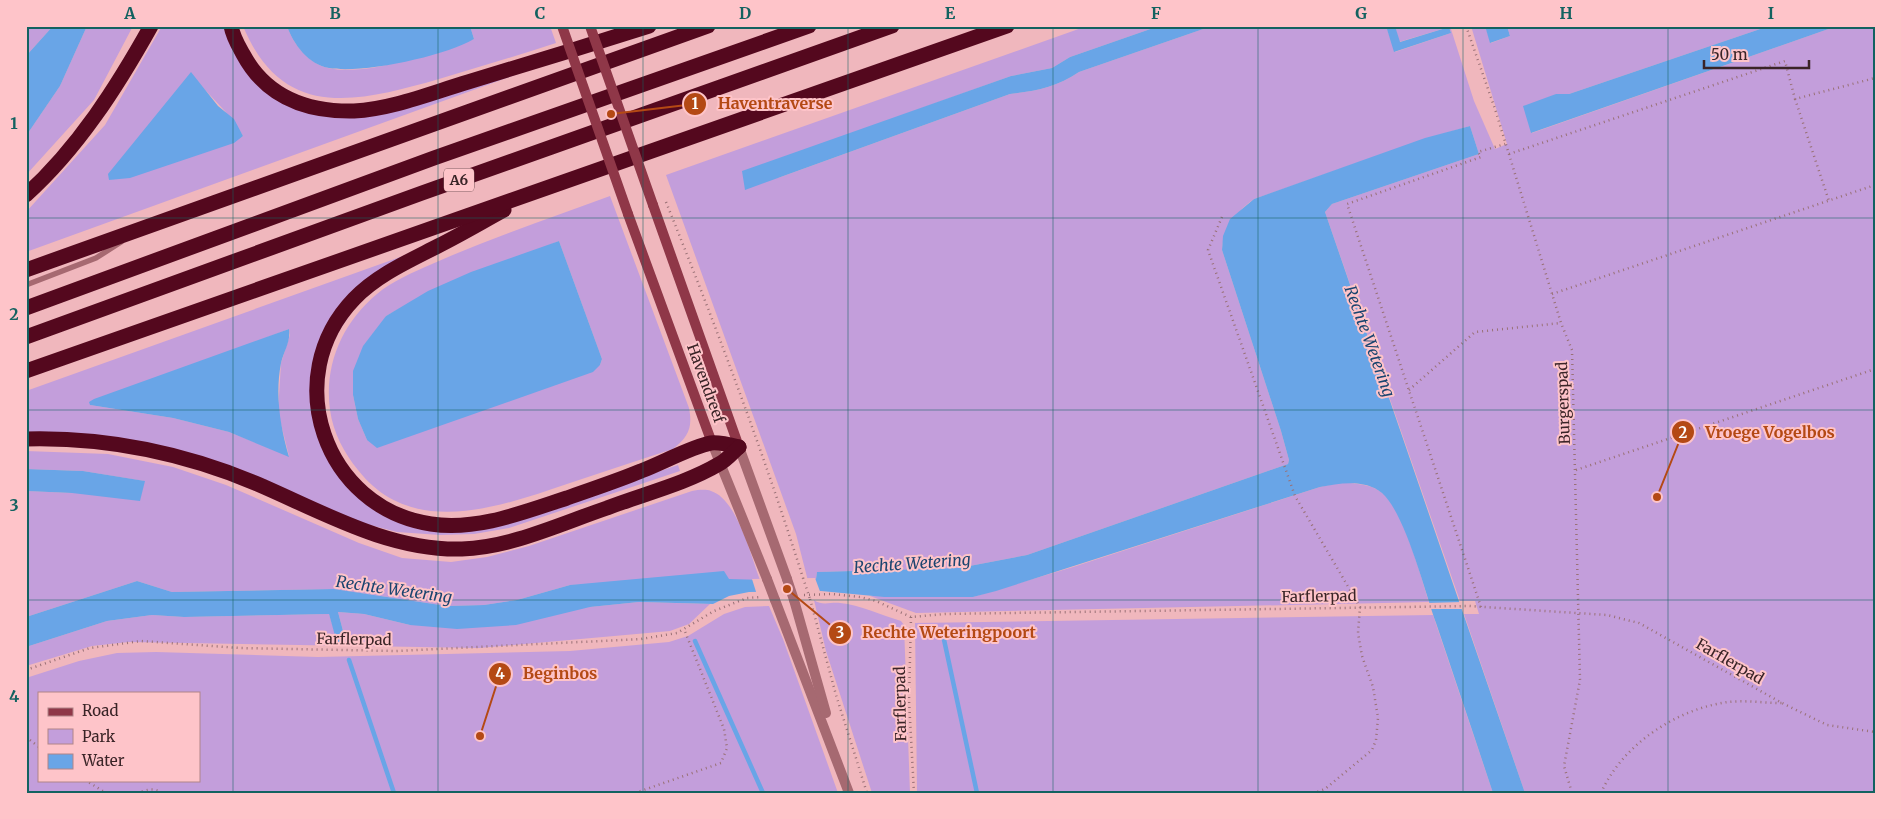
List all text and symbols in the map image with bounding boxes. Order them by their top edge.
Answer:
text: A [123,3,136,23]
text: B [329,3,341,23]
text: C [535,3,545,23]
text: D [739,3,751,23]
text: E [945,3,956,23]
text: F [1151,3,1161,23]
text: G [1355,3,1367,23]
text: H [1559,3,1573,23]
text: I [1768,3,1774,23]
scale bar [1704,38,1808,70]
text: 50 m [1711,45,1748,64]
callout: Haventraverse [683,88,843,119]
text: Haventraverse [718,93,833,113]
text: 1 [692,94,699,113]
text: 1 [10,113,18,133]
road number: A6 [444,168,474,192]
water label: Rechte Wetering [1341,283,1399,400]
text: 2 [9,304,19,324]
street label: Havendreef [683,341,730,426]
street label: Burgerspad [1552,361,1574,445]
callout: Vroege Vogelbos [1670,417,1845,448]
text: Vroege Vogelbos [1704,422,1835,442]
text: 2 [1679,423,1688,442]
text: 3 [9,495,19,515]
water label: Rechte Wetering [853,549,971,577]
water label: Rechte Wetering [335,571,453,607]
street label: Farflerpad [1281,586,1357,606]
callout: Rechte Weteringpoort [827,617,1046,648]
text: Rechte Weteringpoort [862,622,1037,642]
text: 3 [836,623,844,642]
street label: Farflerpad [316,629,392,649]
street label: Farflerpad [1693,634,1767,688]
callout: Beginbos [488,658,607,689]
text: Beginbos [523,663,597,683]
text: 4 [495,664,505,683]
street label: Farflerpad [890,666,910,742]
text: 4 [9,686,19,706]
legend [38,692,200,782]
text: Road [82,701,118,720]
text: Park [82,727,116,746]
text: Water [81,751,125,770]

